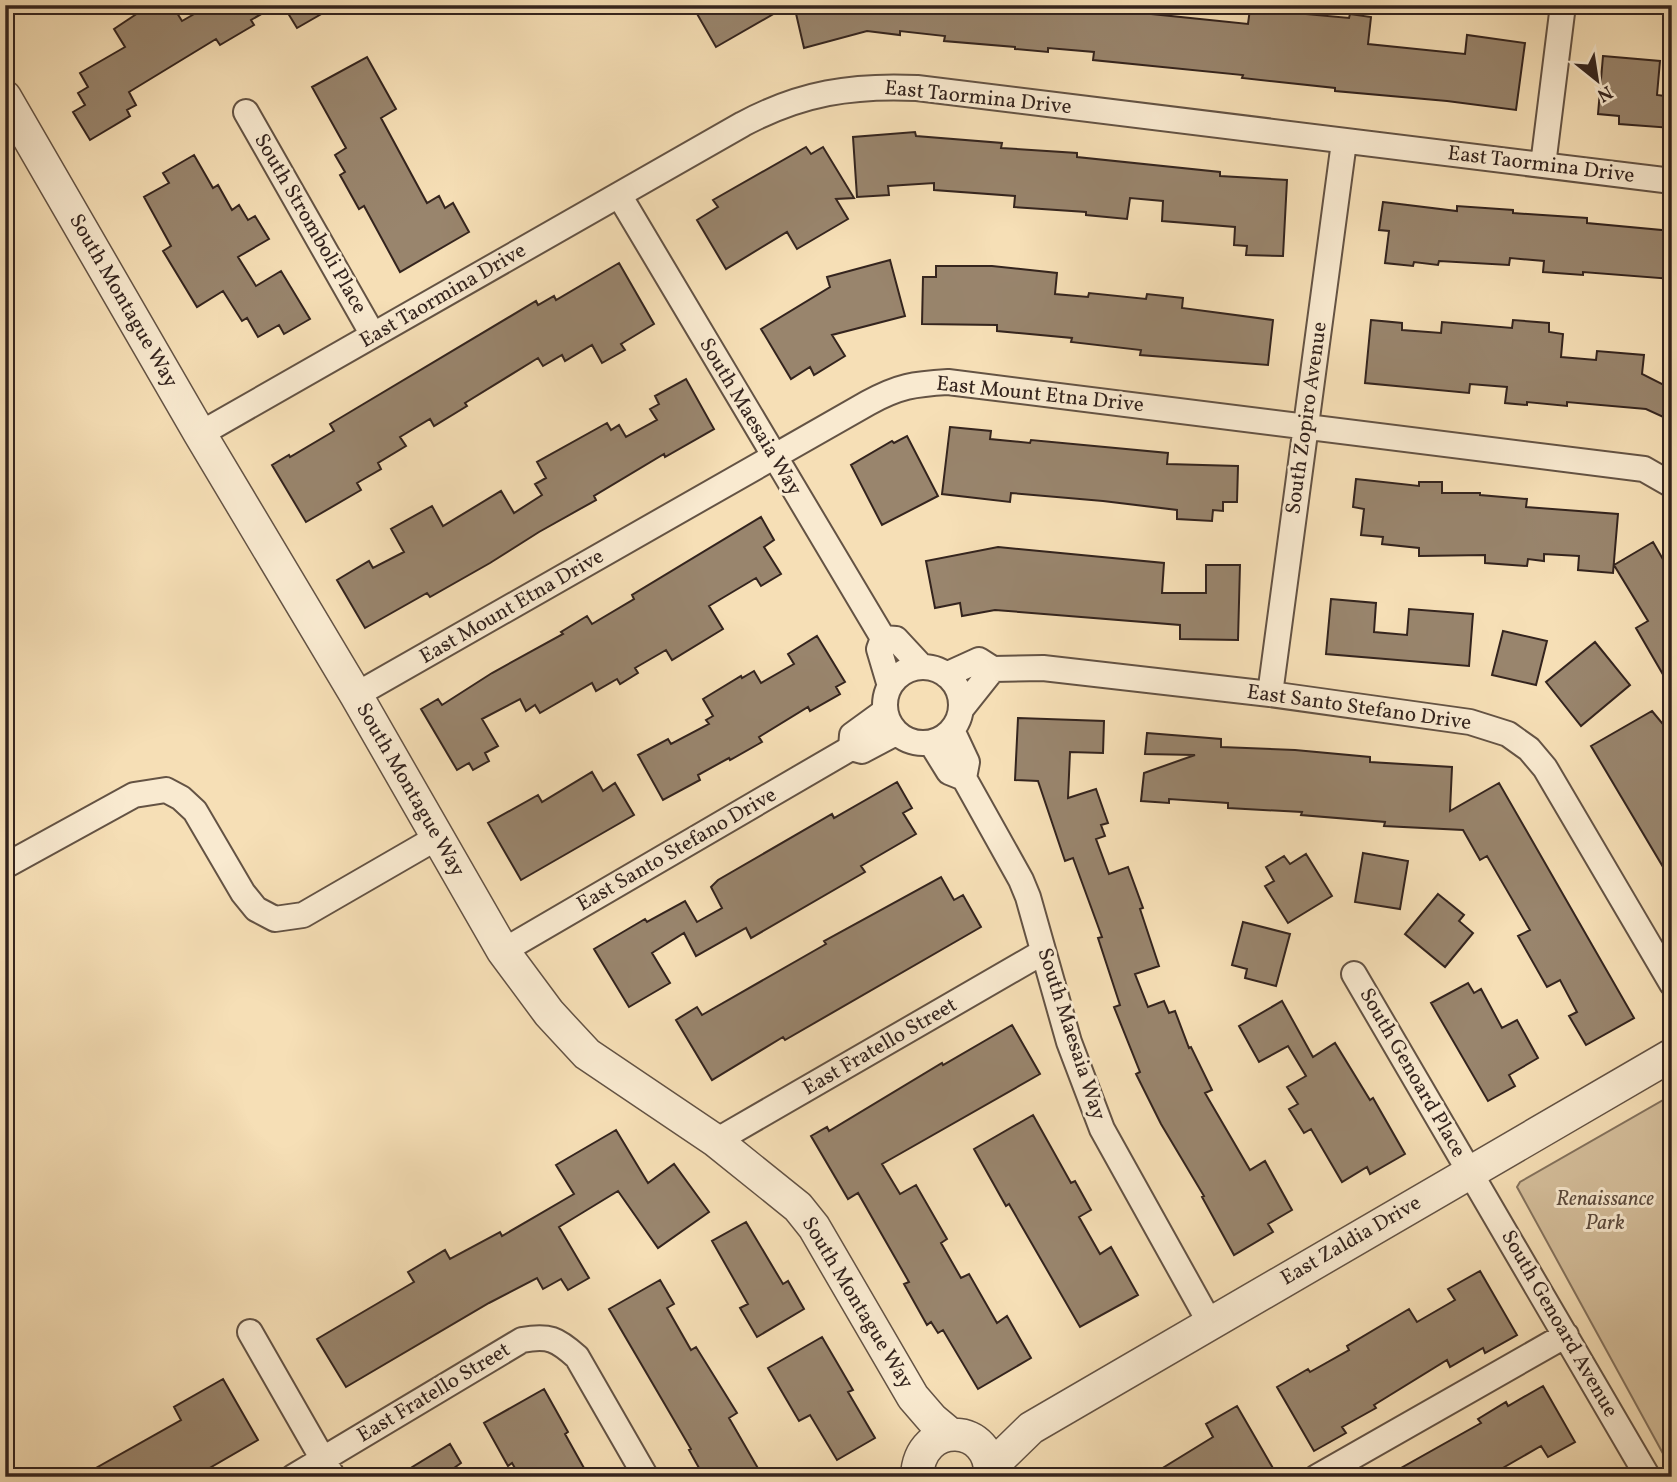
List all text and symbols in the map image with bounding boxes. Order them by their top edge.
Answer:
north arrow [1562,46,1632,116]
street label: East Taormina Drive [883,74,1073,122]
text: N [1592,78,1617,108]
street label: South Stromboli Place [247,129,374,320]
street label: East Taormina Drive [1446,139,1636,191]
street label: South Montague Way [61,209,185,394]
street label: East Taormina Drive [354,236,532,356]
street label: South Zopiro Avenue [1279,320,1335,516]
street label: South Maesaia Way [691,333,809,502]
street label: East Mount Etna Drive [935,370,1145,420]
street label: East Mount Etna Drive [415,542,610,672]
street label: East Santo Stefano Drive [1245,678,1473,738]
street label: South Montague Way [348,698,472,883]
street label: East Santo Stefano Drive [572,781,782,919]
street label: South Maesaia Way [1030,944,1113,1124]
street label: South Genoard Place [1352,983,1472,1163]
street label: East Fratello Street [797,991,963,1103]
park label: Renaissance Park [1556,1185,1654,1238]
street label: East Zaldia Drive [1275,1189,1427,1293]
street label: South Montague Way [794,1211,920,1395]
street label: South Genoard Avenue [1494,1225,1625,1423]
street label: East Fratello Street [352,1336,516,1450]

